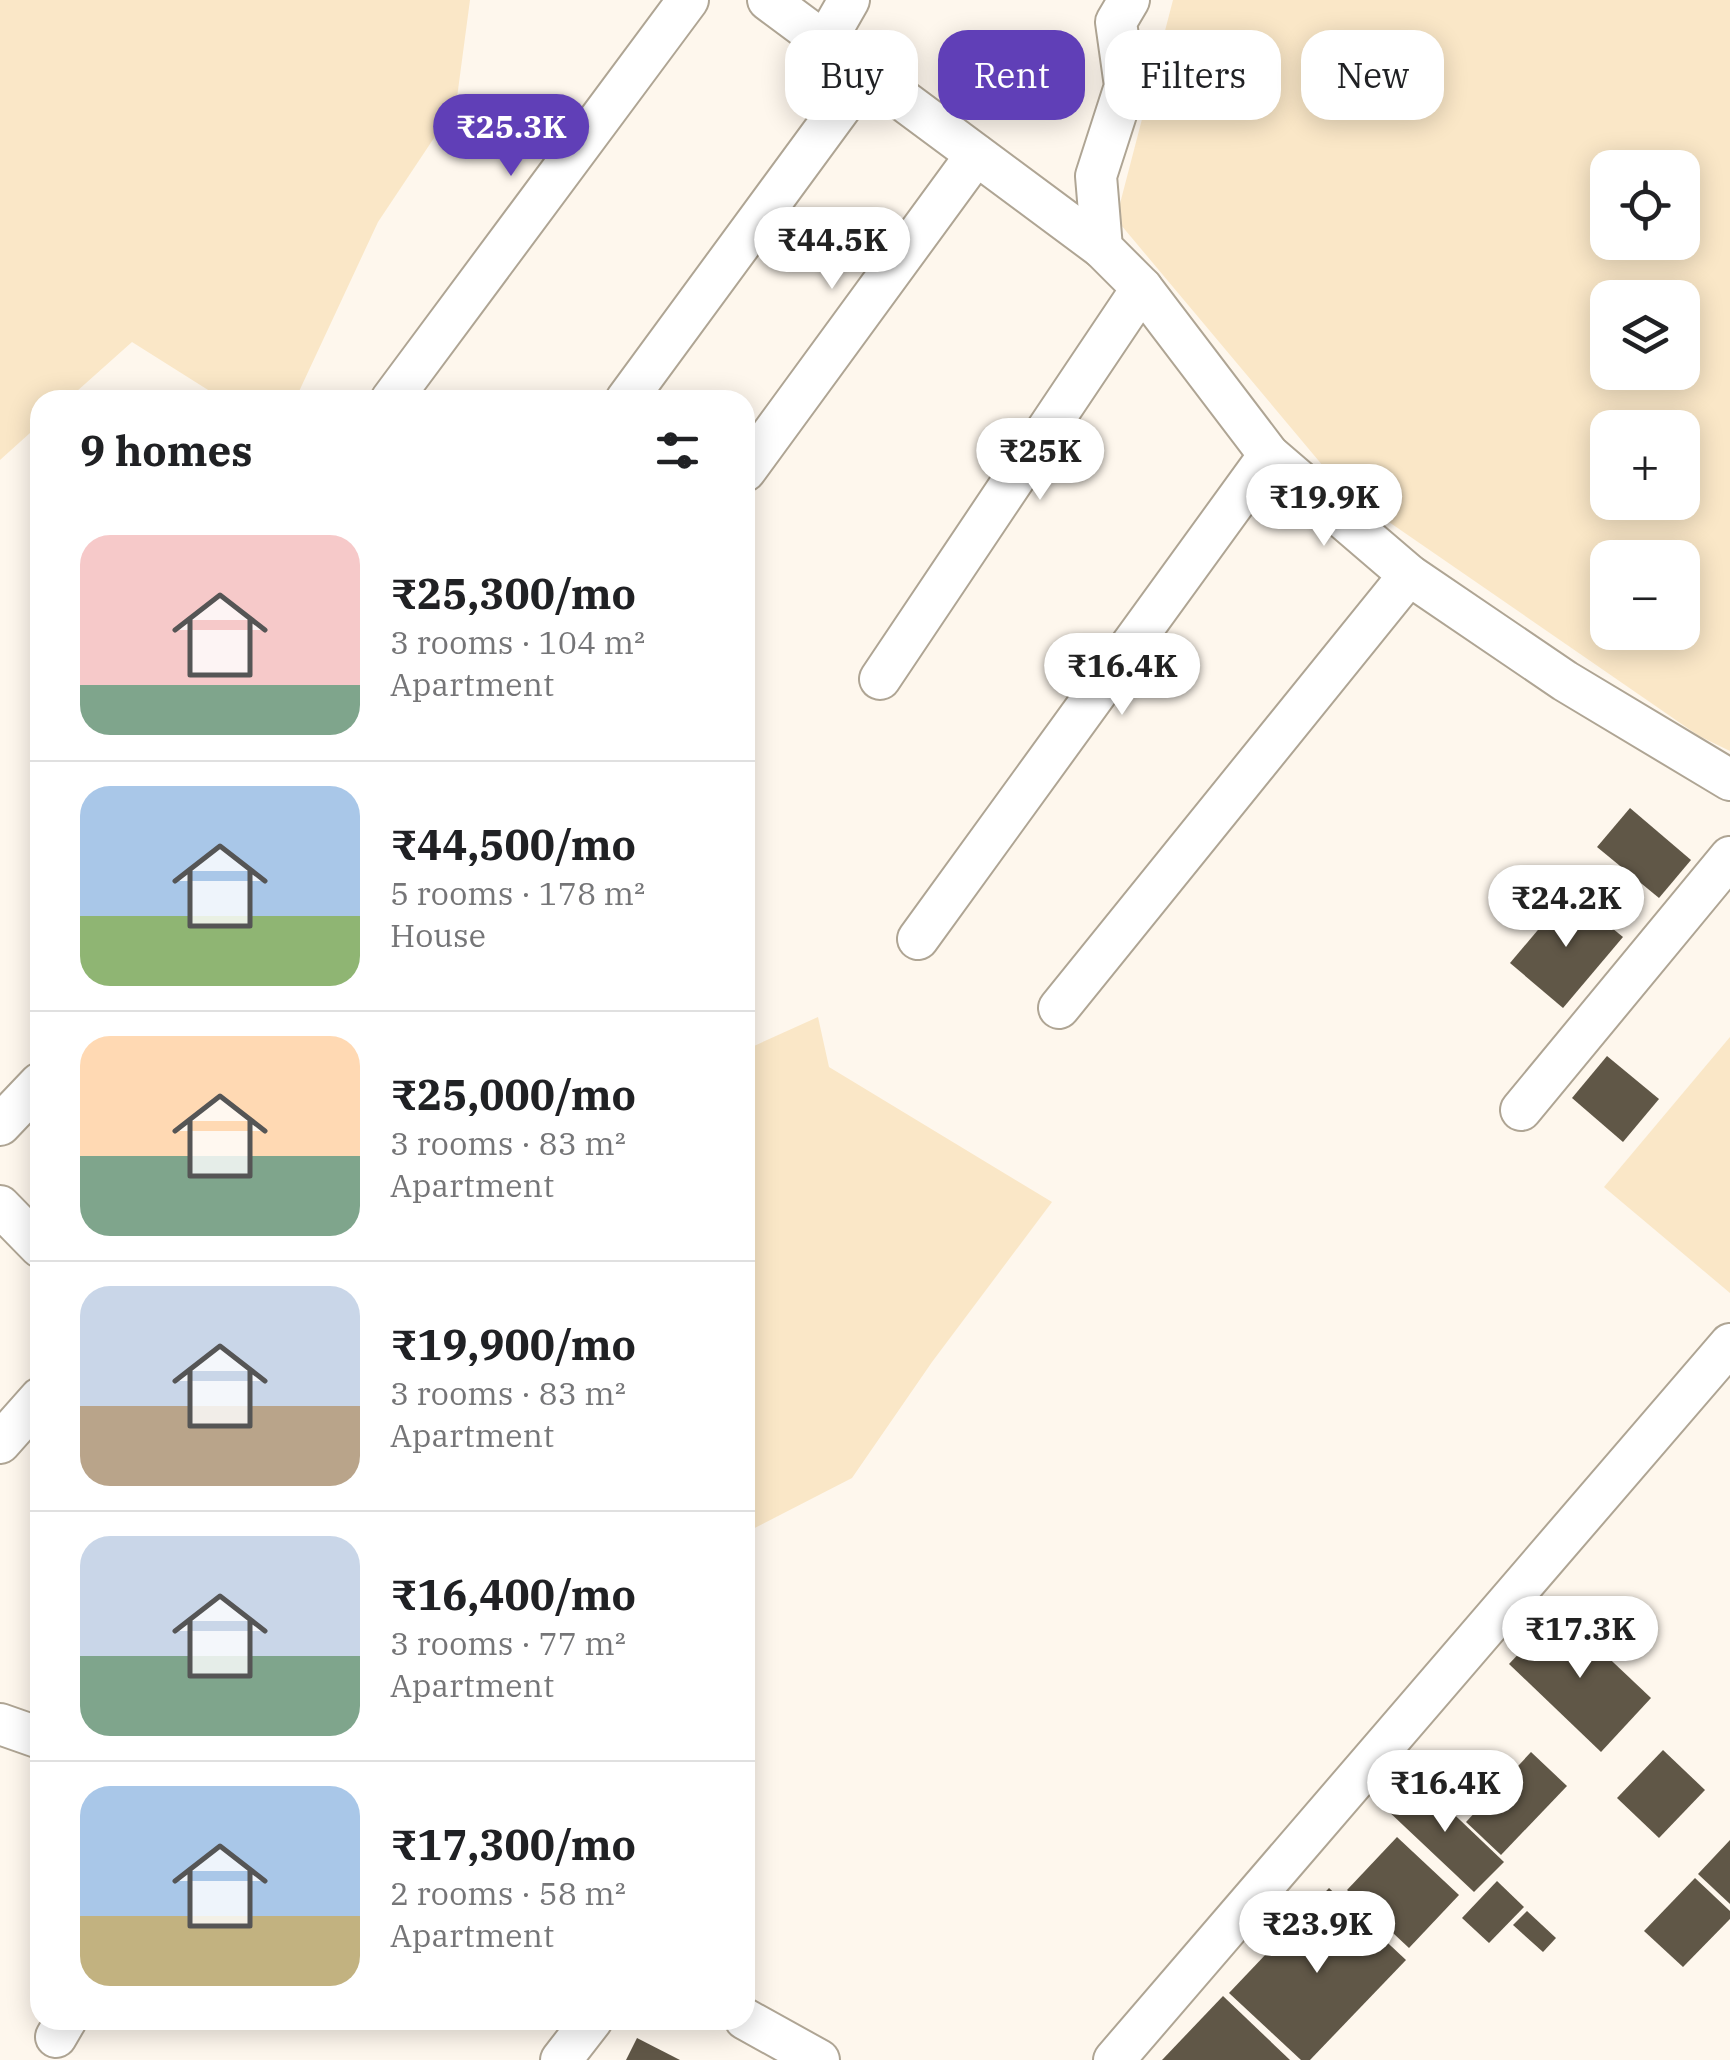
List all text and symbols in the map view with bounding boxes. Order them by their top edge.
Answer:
chip: Buy [785,30,918,120]
chip: Rent [938,30,1085,120]
chip: Filters [1105,30,1281,120]
chip: New [1301,30,1444,120]
pin: ₹25.3K [430,94,592,179]
text: ₹25.3K [455,105,567,147]
map controls [1590,150,1700,650]
button: locate [1590,150,1700,260]
pin: ₹44.5K [751,207,913,292]
text: ₹44.5K [776,218,888,260]
button: layers [1590,280,1700,390]
button: + [1590,410,1700,520]
pin: ₹25K [981,418,1099,503]
text: 9 homes [80,423,253,478]
icon: filters [650,423,705,478]
text: ₹25K [998,429,1082,471]
pin: ₹19.9K [1243,464,1405,549]
text: ₹19.9K [1268,475,1380,517]
button: − [1590,540,1700,650]
text: ₹25,300/mo [390,566,636,621]
icon: home [160,575,280,695]
text: 3 rooms · 104 m² [390,621,645,663]
pin: ₹16.4K [1041,633,1203,718]
text: ₹16.4K [1066,644,1178,686]
text: Apartment [390,663,554,705]
text: ₹44,500/mo [390,817,636,872]
icon: home [160,826,280,946]
pin: ₹24.2K [1485,865,1647,950]
text: 5 rooms · 178 m² [390,872,645,914]
text: ₹24.2K [1510,876,1622,918]
text: House [390,914,486,956]
text: ₹25,000/mo [390,1067,636,1122]
icon: home [160,1076,280,1196]
text: 3 rooms · 83 m² [390,1122,626,1164]
text: Apartment [390,1164,554,1206]
text: ₹19,900/mo [390,1317,636,1372]
icon: home [160,1326,280,1446]
text: 3 rooms · 83 m² [390,1372,626,1414]
text: Apartment [390,1414,554,1456]
text: ₹16,400/mo [390,1567,636,1622]
icon: home [160,1576,280,1696]
pin: ₹17.3K [1499,1596,1661,1681]
text: ₹17.3K [1524,1607,1636,1649]
text: 3 rooms · 77 m² [390,1622,626,1664]
text: Apartment [390,1664,554,1706]
pin: ₹16.4K [1364,1750,1526,1835]
text: ₹16.4K [1389,1761,1501,1803]
text: ₹17,300/mo [390,1817,636,1872]
icon: home [160,1826,280,1946]
text: 2 rooms · 58 m² [390,1872,626,1914]
pin: ₹23.9K [1236,1891,1398,1976]
text: ₹23.9K [1261,1902,1373,1944]
text: Apartment [390,1914,554,1956]

